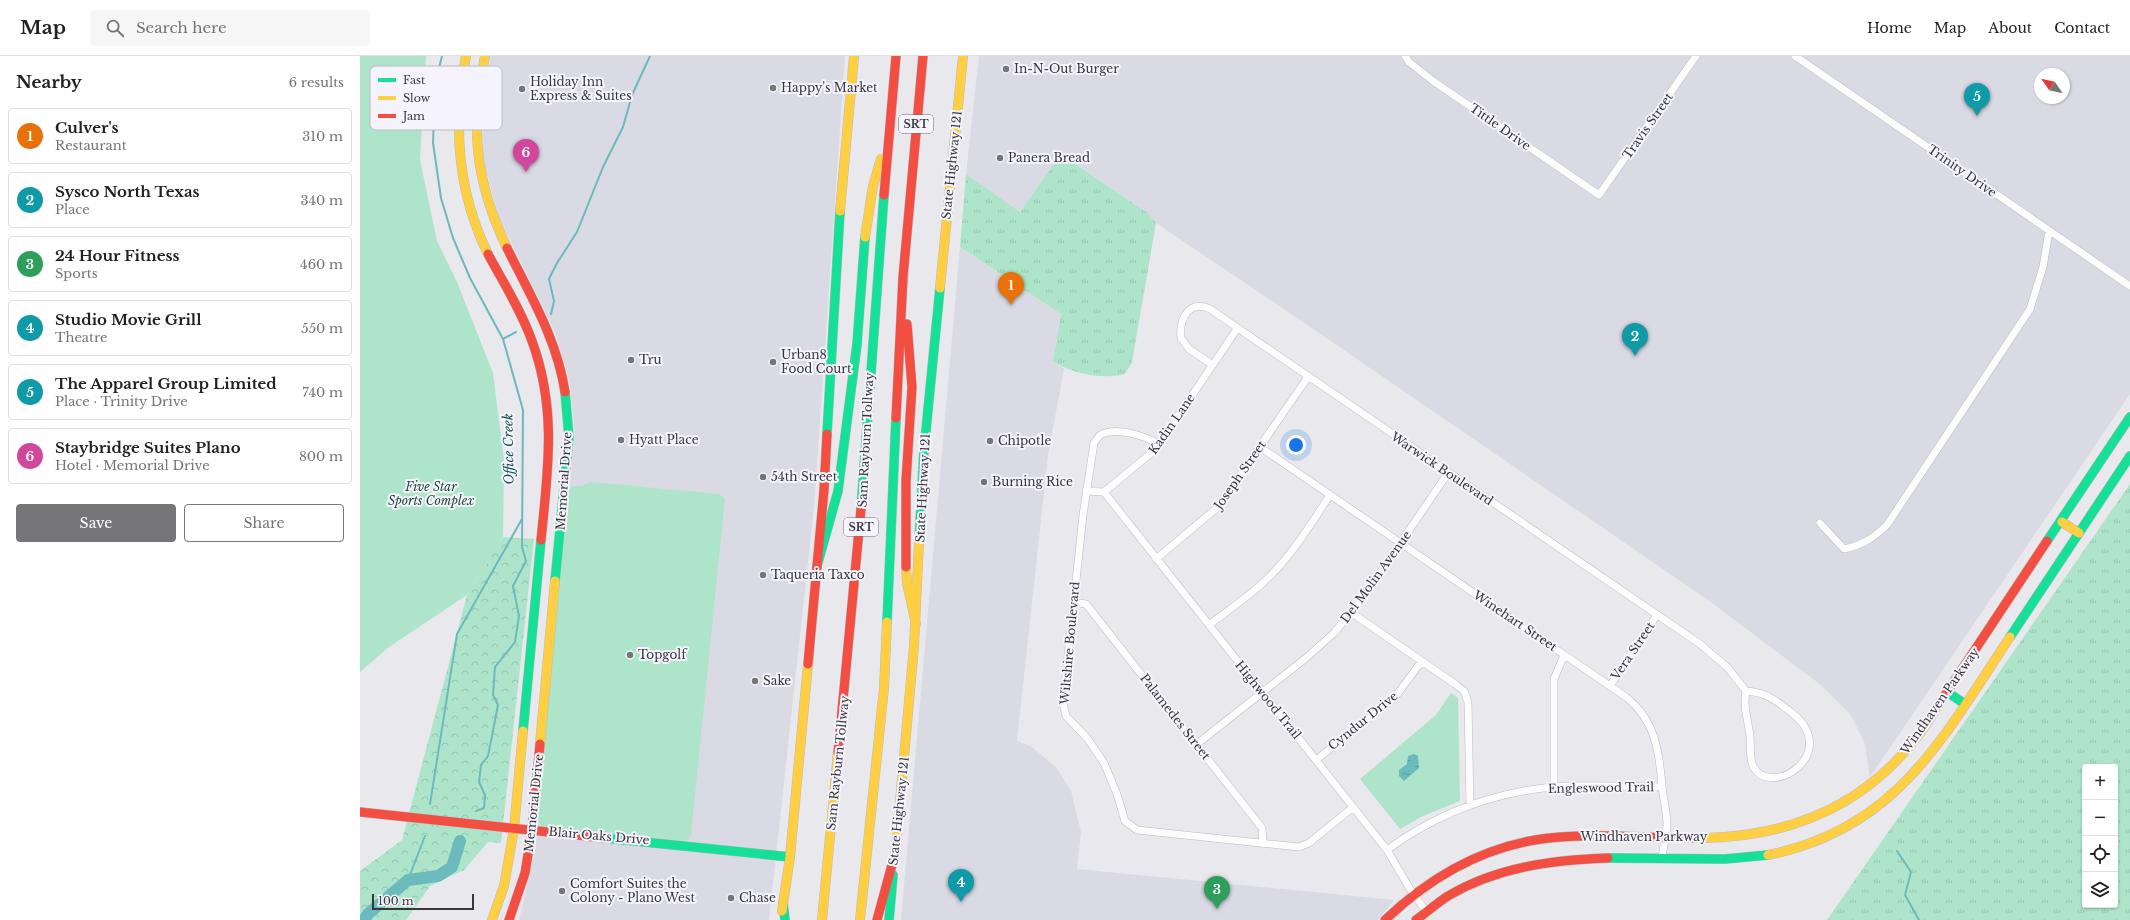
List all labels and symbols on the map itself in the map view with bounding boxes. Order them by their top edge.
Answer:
place label: In-N-Out Burger [1014,61,1119,76]
marker: In-N-Out Burger [1001,64,1011,74]
legend [370,66,502,130]
north arrow [2034,68,2070,104]
text: Fast [403,73,426,87]
place label: Holiday Inn Express & Suites [530,74,632,103]
place label: Happy's Market [781,80,878,95]
marker: Happy's Market [768,83,778,93]
pin: 5 [1964,83,1990,116]
marker: Holiday Inn Express & Suites [517,84,527,94]
street label: Travis Street [1619,89,1676,162]
text: Slow [403,91,431,105]
street label: Tittle Drive [1467,100,1534,153]
text: Jam [401,109,425,123]
street label: State Highway 121 [938,110,965,220]
road number: SRT [899,115,933,133]
pin: 6 [513,139,539,172]
street label: Trinity Drive [1925,141,2000,200]
place label: Panera Bread [1008,150,1090,165]
marker: Panera Bread [995,153,1005,163]
pin: 1 [998,272,1024,305]
pin: 2 [1622,323,1648,356]
place label: Urban8 Food Court [781,347,852,376]
place label: Tru [639,352,662,367]
marker: Tru [626,355,636,365]
marker: Urban8 Food Court [768,357,778,367]
street label: Sam Rayburn Tollway [854,372,877,508]
street label: Kadin Lane [1145,390,1198,457]
water label: Office Creek [499,413,518,485]
street label: Warwick Boulevard [1387,428,1496,508]
street label: Memorial Drive [553,431,574,531]
place label: Hyatt Place [629,432,699,447]
street label: State Highway 121 [912,433,933,543]
place label: Chipotle [998,433,1051,448]
marker: Hyatt Place [616,435,626,445]
your location [1286,435,1306,455]
marker: Chipotle [985,436,995,446]
street label: Joseph Street [1209,437,1269,514]
place label: 54th Street [771,469,838,484]
marker: 54th Street [758,472,768,482]
place label: Burning Rice [992,474,1073,489]
marker: Burning Rice [979,477,989,487]
park label: Five Star Sports Complex [388,479,474,508]
road number: SRT [844,518,878,536]
street label: Del Molin Avenue [1337,528,1414,626]
place label: Taqueria Taxco [771,567,865,582]
marker: Taqueria Taxco [758,570,768,580]
street label: Wiltshire Boulevard [1057,581,1082,706]
street label: Winehart Street [1470,586,1560,654]
street label: Vera Street [1607,618,1658,684]
street label: Windhaven Parkway [1897,644,1982,758]
place label: Topgolf [638,647,688,662]
marker: Topgolf [625,650,635,660]
street label: Highwood Trail [1232,657,1305,742]
street label: Palamedes Street [1137,671,1214,763]
place label: Sake [763,673,791,688]
marker: Sake [750,676,760,686]
street label: Cyndur Drive [1325,688,1400,753]
street label: Sam Rayburn Tollway [823,695,852,831]
street label: Memorial Drive [521,753,546,853]
street label: State Highway 121 [885,756,912,866]
street label: Engleswood Trail [1548,779,1654,796]
street label: Blair Oaks Drive [548,824,650,847]
street label: Windhaven Parkway [1580,829,1708,844]
pin: 4 [948,869,974,902]
place label: Comfort Suites the Colony - Plano West [570,876,695,905]
pin: 3 [1204,876,1230,909]
marker: Comfort Suites the Colony - Plano West [557,886,567,896]
place label: Chase [739,890,776,905]
scale bar [372,892,474,911]
marker: Chase [726,893,736,903]

